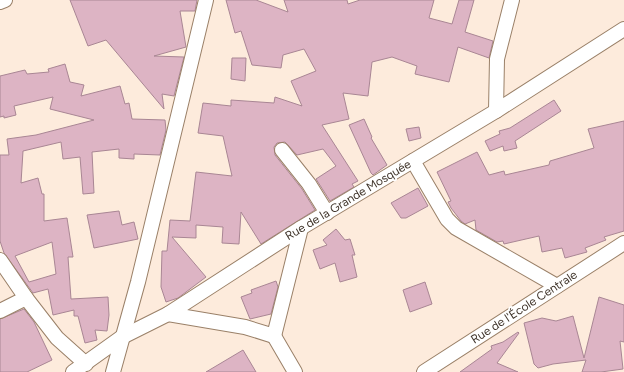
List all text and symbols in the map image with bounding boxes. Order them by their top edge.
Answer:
street label: Rue de la Grande Mosquée [283,157,414,243]
street label: Rue de l'École Centrale [468,267,580,347]

